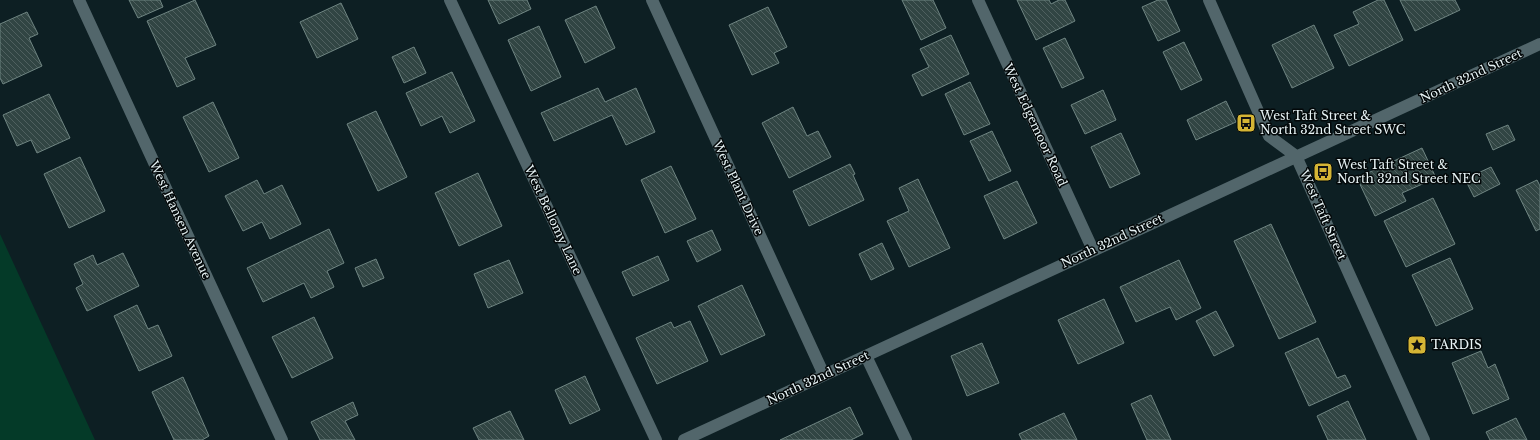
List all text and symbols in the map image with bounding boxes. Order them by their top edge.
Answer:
street label: North 32nd Street [1417,45,1525,106]
street label: West Edgemoor Road [1000,60,1070,189]
place label: West Taft Street & North 32nd Street SWC [1259,108,1406,137]
bus stop icon: West Taft Street & North 32nd Street SWC [1235,112,1257,134]
street label: West Plant Drive [710,137,767,238]
street label: West Hansen Avenue [146,157,215,281]
place label: West Taft Street & North 32nd Street NEC [1336,157,1481,186]
bus stop icon: West Taft Street & North 32nd Street NEC [1312,161,1334,183]
street label: West Bellomy Lane [521,162,585,277]
street label: West Taft Street [1296,166,1350,263]
street label: North 32nd Street [1058,210,1166,271]
place icon: TARDIS [1406,334,1428,356]
place label: TARDIS [1431,337,1482,352]
street label: North 32nd Street [764,347,872,408]

